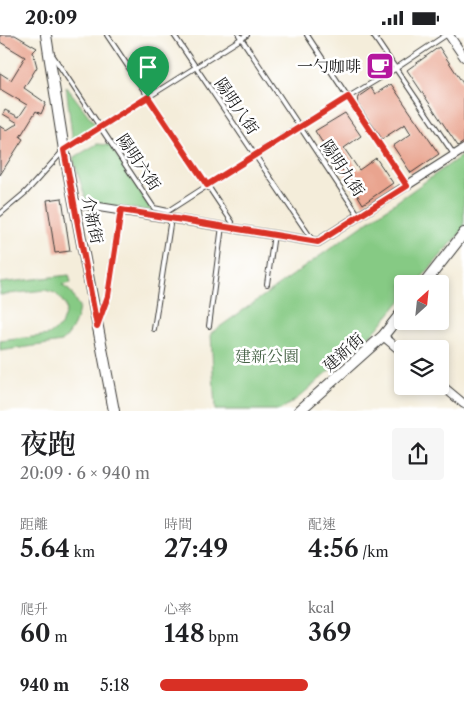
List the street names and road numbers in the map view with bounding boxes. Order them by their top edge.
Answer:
street label: 陽明八街 [211,74,263,138]
street label: 陽明六街 [113,130,165,194]
street label: 陽明九街 [317,136,369,200]
street label: 介新街 [79,195,107,245]
street label: 建新街 [318,329,368,375]

